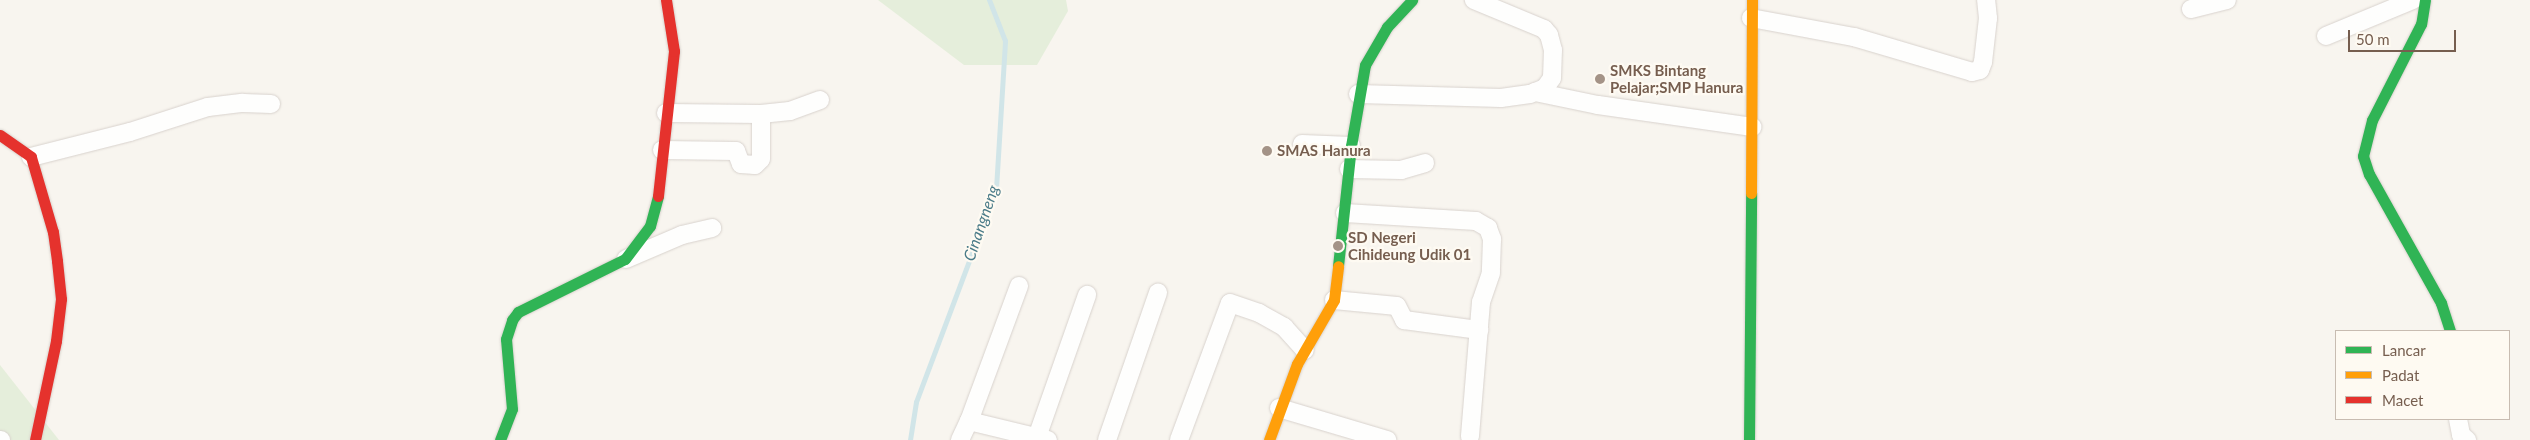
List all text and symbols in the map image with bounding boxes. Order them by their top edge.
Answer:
scale bar [2350,20,2458,52]
text: 50 m [2356,30,2390,48]
place label: SMKS Bintang Pelajar;SMP Hanura [1610,61,1744,96]
marker: SMKS Bintang Pelajar;SMP Hanura [1594,73,1606,85]
place label: SMAS Hanura [1277,142,1371,160]
marker: SMAS Hanura [1261,145,1273,157]
water label: Cinangneng [959,183,1003,263]
place label: SD Negeri Cihideung Udik 01 [1348,228,1471,263]
marker: SD Negeri Cihideung Udik 01 [1332,240,1344,252]
legend [2335,330,2510,420]
text: Lancar [2382,341,2426,359]
text: Padat [2382,366,2419,384]
text: Macet [2382,391,2423,409]

